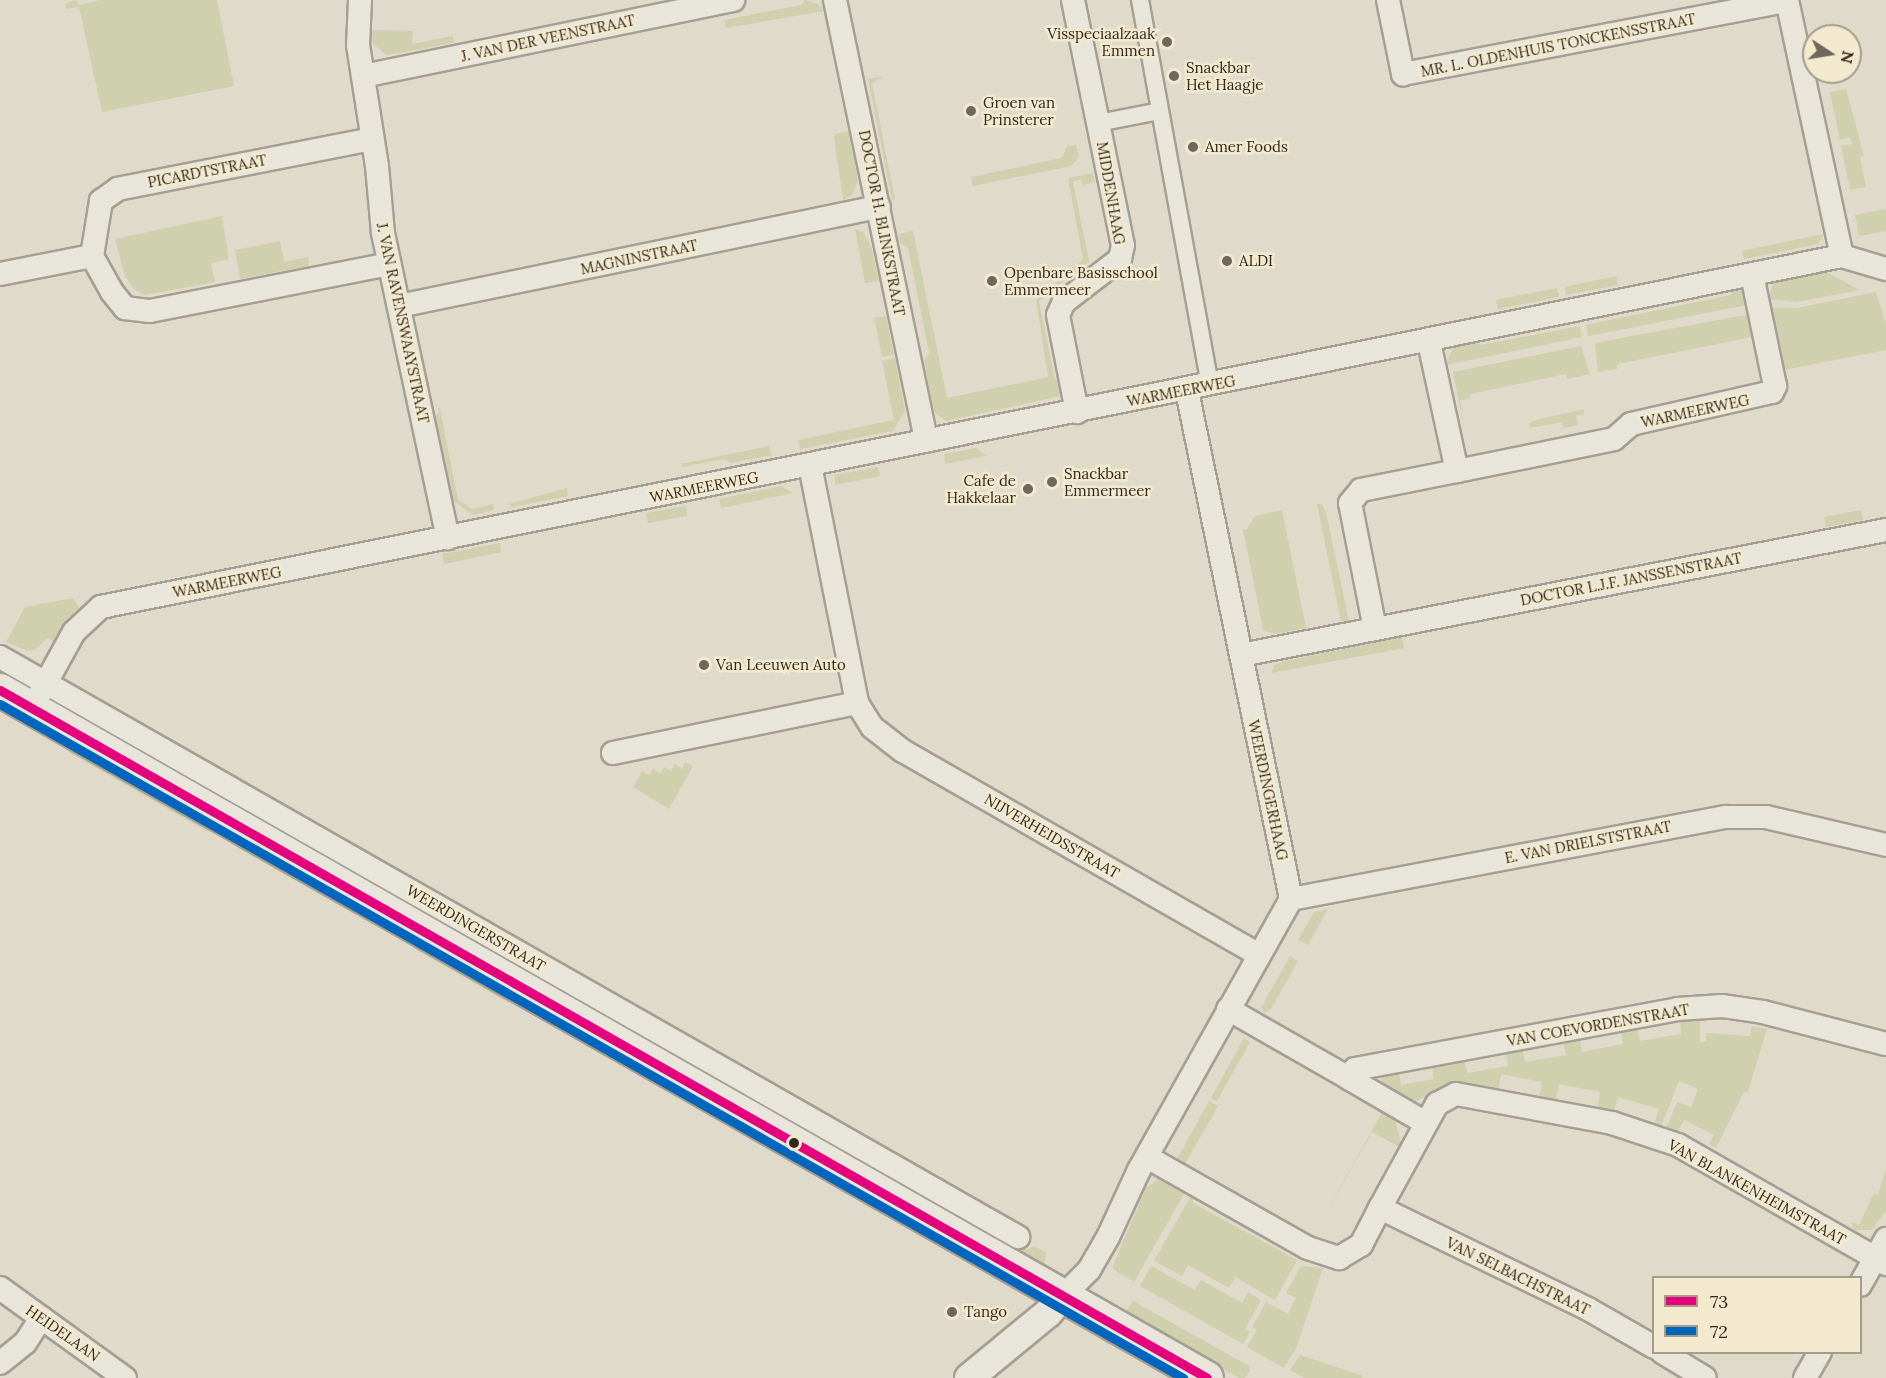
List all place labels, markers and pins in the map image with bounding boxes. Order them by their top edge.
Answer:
place label: Visspeciaalzaak Emmen [1047,24,1155,59]
marker: Visspeciaalzaak Emmen [1160,35,1174,49]
place label: Snackbar Het Haagje [1186,58,1263,93]
marker: Snackbar Het Haagje [1167,69,1181,83]
place label: Groen van Prinsterer [983,93,1055,128]
marker: Groen van Prinsterer [964,104,978,118]
place label: Amer Foods [1205,138,1288,156]
marker: Amer Foods [1186,140,1200,154]
place label: ALDI [1239,252,1273,270]
marker: ALDI [1220,254,1234,268]
place label: Openbare Basisschool Emmermeer [1004,263,1158,298]
marker: Openbare Basisschool Emmermeer [985,274,999,288]
place label: Snackbar Emmermeer [1064,464,1151,499]
place label: Cafe de Hakkelaar [946,471,1016,506]
marker: Snackbar Emmermeer [1045,475,1059,489]
marker: Cafe de Hakkelaar [1021,482,1035,496]
place label: Van Leeuwen Auto [716,656,846,674]
marker: Van Leeuwen Auto [697,658,711,672]
unlabelled marker [788,1137,800,1149]
place label: Tango [964,1303,1007,1321]
marker: Tango [945,1305,959,1319]

